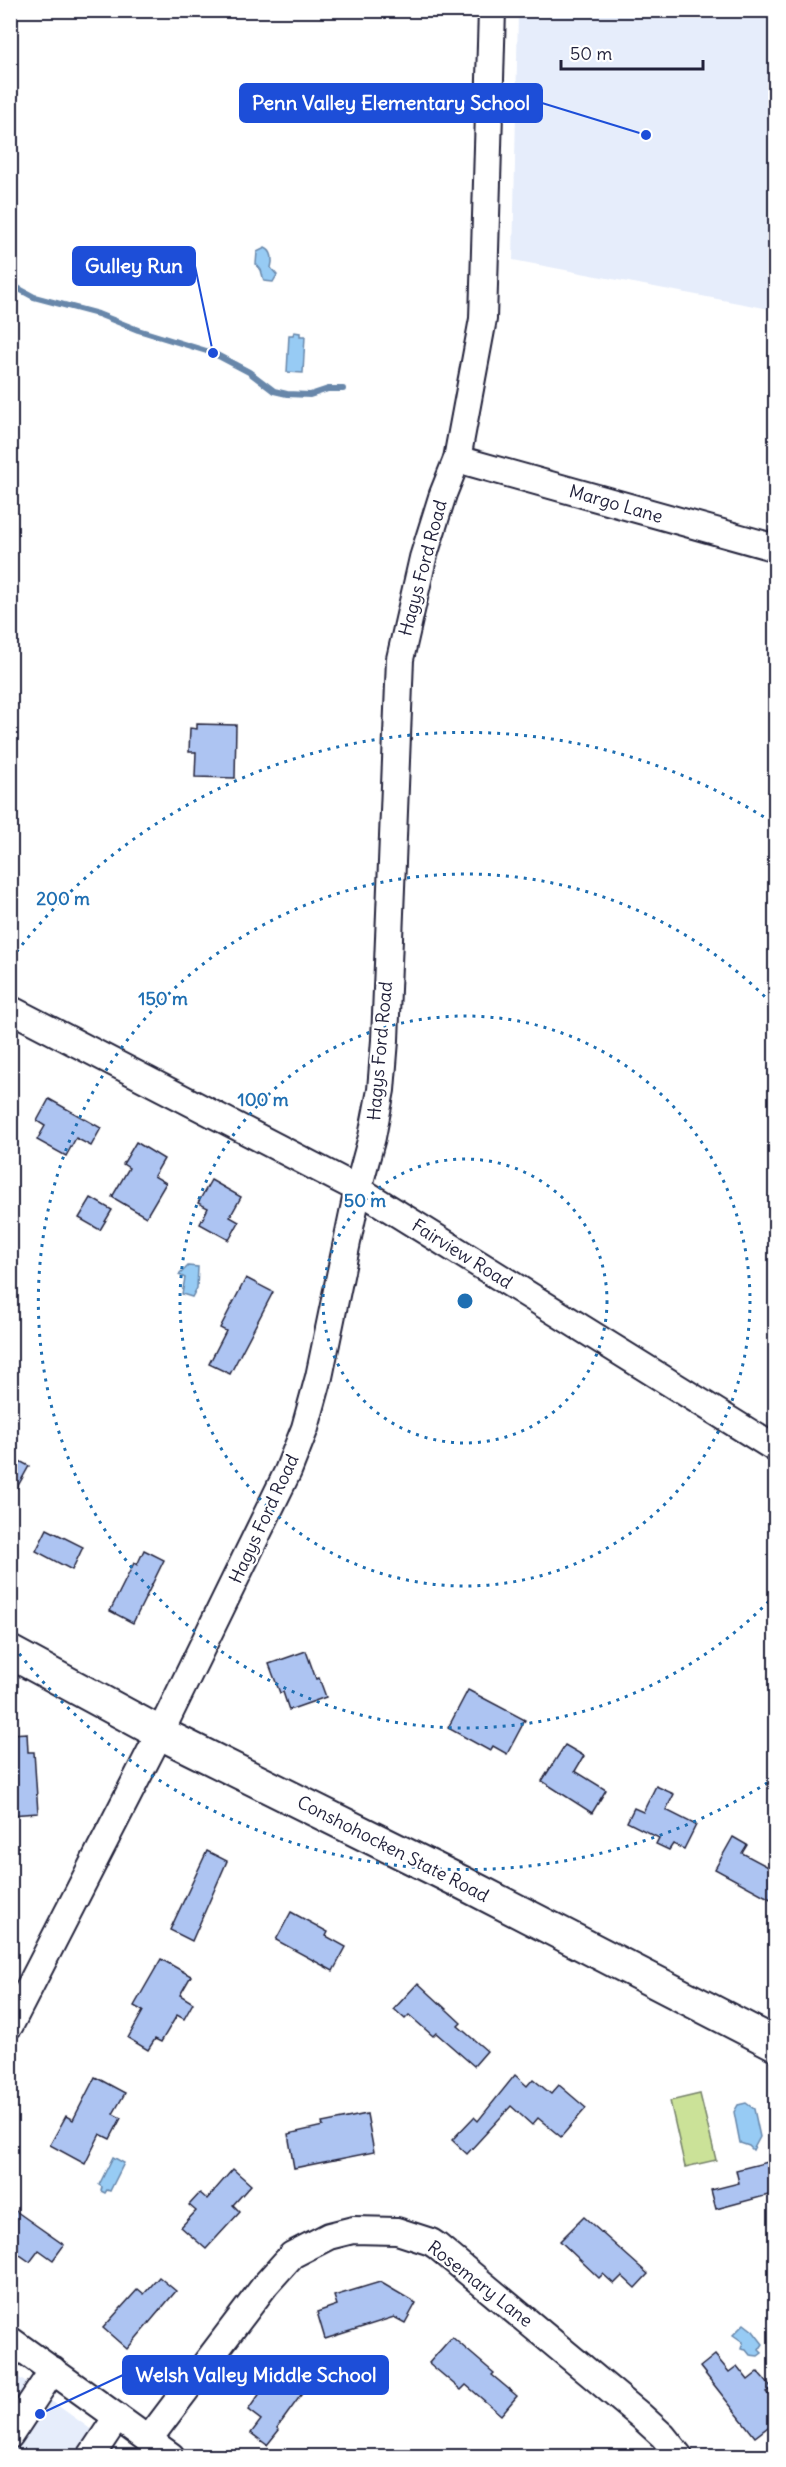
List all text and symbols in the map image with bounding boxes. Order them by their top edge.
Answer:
scale bar [561,33,704,71]
text: 50 m [570,42,612,65]
callout: Penn Valley Elementary School [240,84,542,122]
text: Penn Valley Elementary School [252,90,530,115]
callout: Gulley Run [73,247,195,285]
text: Gulley Run [85,253,183,278]
street label: Margo Lane [567,479,666,528]
street label: Hagys Ford Road [393,497,452,638]
text: 200 m [36,887,90,910]
street label: Hagys Ford Road [362,980,397,1121]
text: 150 m [138,987,188,1010]
text: 100 m [238,1088,289,1111]
text: 50 m [344,1189,386,1212]
street label: Fairview Road [408,1214,517,1294]
centre of rings [455,1291,475,1311]
street label: Hagys Ford Road [224,1450,304,1587]
street label: Conshohocken State Road [294,1790,493,1907]
street label: Rosemary Lane [423,2235,538,2332]
callout: Welsh Valley Middle School [123,2356,388,2394]
text: Welsh Valley Middle School [135,2362,377,2387]

